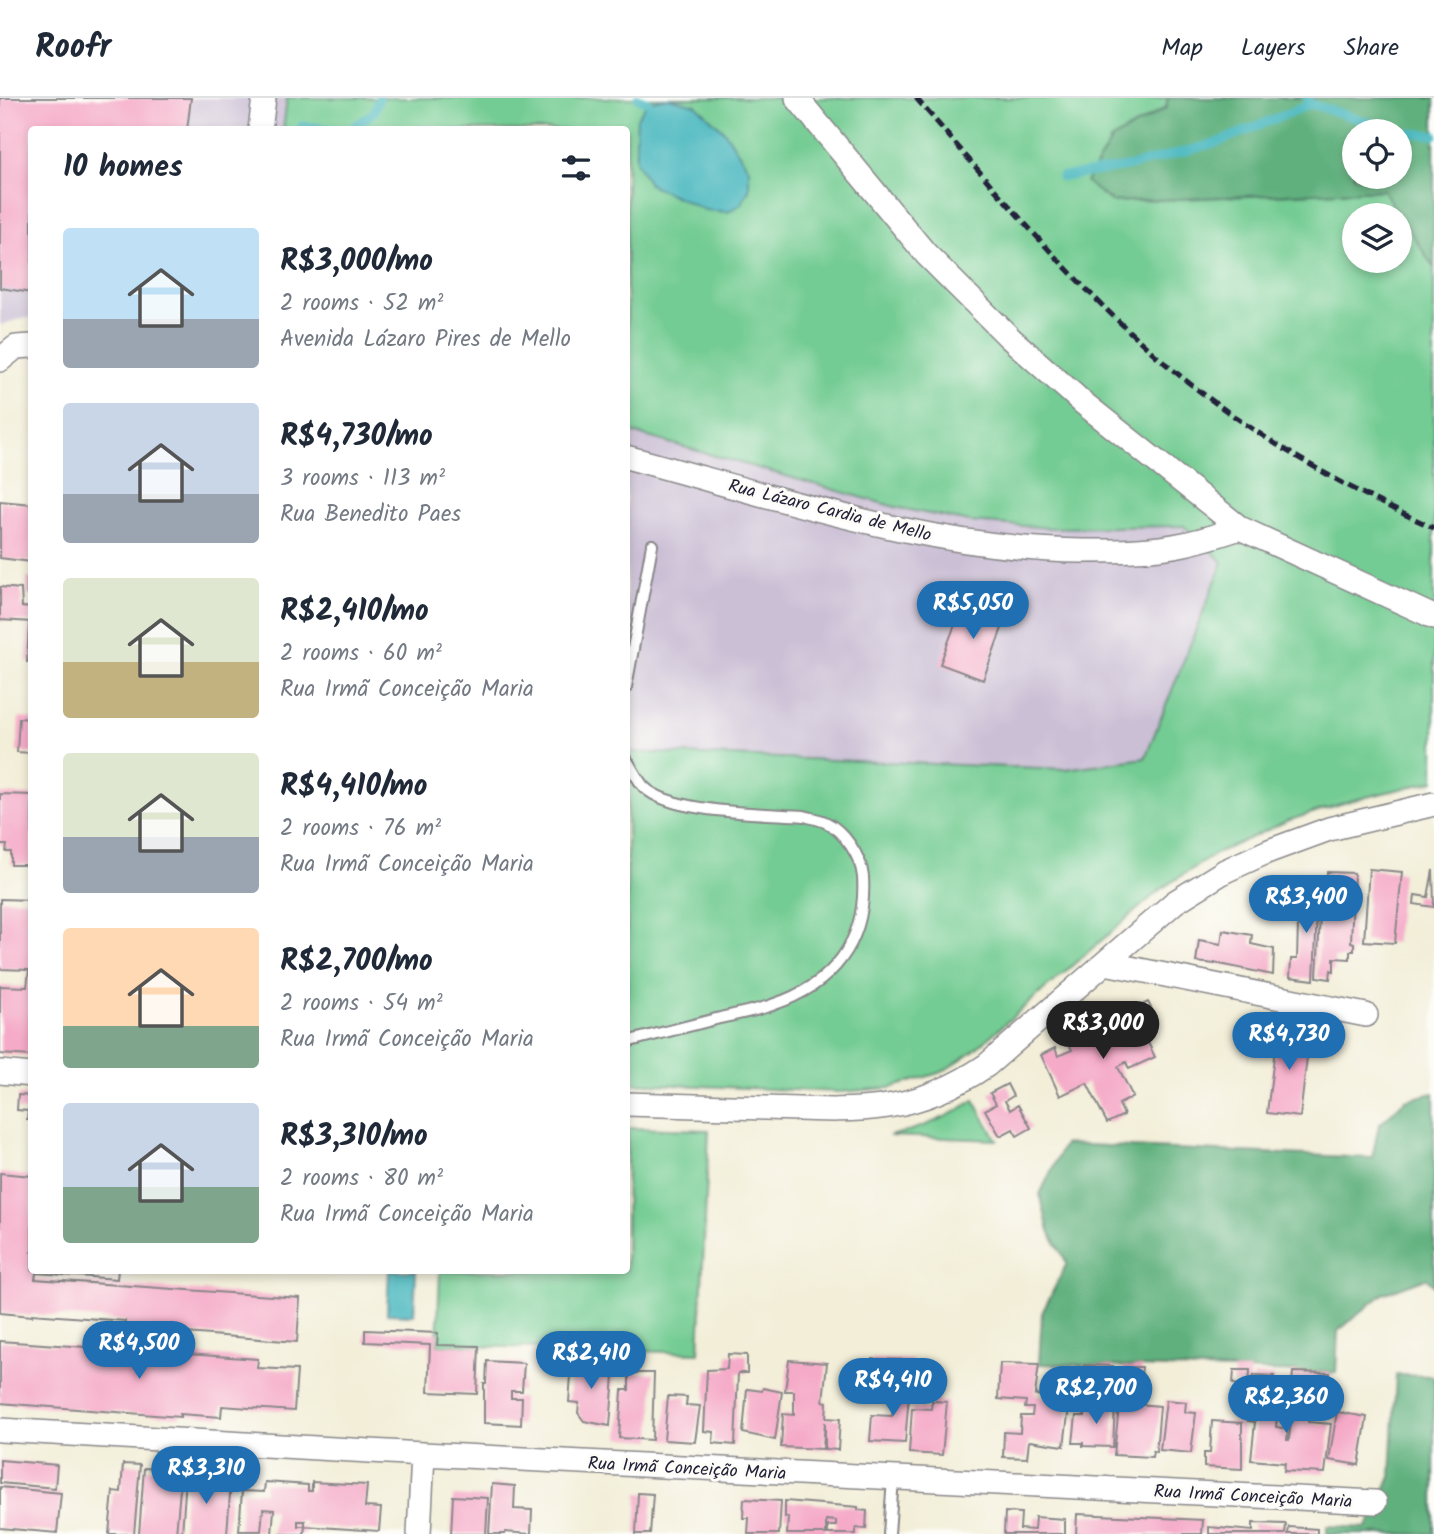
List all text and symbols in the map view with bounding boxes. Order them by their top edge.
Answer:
text: Roofr [35,22,111,75]
text: Map [1161,29,1203,68]
text: Layers [1241,29,1305,68]
text: Share [1343,29,1399,68]
map controls [1342,119,1412,273]
button: locate [1342,119,1412,189]
text: 10 homes [63,144,183,192]
icon: filters [557,149,595,187]
button: layers [1342,203,1412,273]
text: R$3,000/mo [280,238,433,286]
icon: home [119,256,203,340]
text: 2 rooms · 52 m² [280,286,443,322]
text: Avenida Lázaro Pires de Mello [280,322,571,358]
text: R$4,730/mo [280,413,433,461]
icon: home [119,431,203,515]
text: 3 rooms · 113 m² [280,461,445,497]
street label: Rua Lázaro Cardia de Mello [725,472,934,551]
text: Rua Benedito Paes [280,497,461,533]
pin: R$5,050 [908,582,1038,641]
text: R$5,050 [933,586,1013,622]
text: R$2,410/mo [280,588,429,636]
icon: home [119,606,203,690]
text: 2 rooms · 60 m² [280,636,442,672]
text: Rua Irmã Conceição Maria [280,672,534,708]
text: R$4,410/mo [280,763,428,811]
icon: home [119,781,203,865]
text: 2 rooms · 76 m² [280,811,441,847]
text: Rua Irmã Conceição Maria [280,847,534,883]
pin: R$3,400 [1241,876,1371,935]
text: R$3,400 [1265,880,1347,916]
text: R$2,700/mo [280,938,433,986]
icon: home [119,956,203,1040]
text: 2 rooms · 54 m² [280,986,443,1022]
pin: R$3,000 [1038,1002,1168,1061]
text: R$3,000 [1062,1006,1144,1042]
pin: R$4,730 [1224,1012,1354,1072]
text: R$4,730 [1248,1017,1330,1053]
text: Rua Irmã Conceição Maria [280,1022,534,1058]
text: R$3,310/mo [280,1113,428,1161]
icon: home [119,1131,203,1215]
text: 2 rooms · 80 m² [280,1161,443,1197]
text: Rua Irmã Conceição Maria [280,1197,534,1233]
pin: R$4,500 [74,1322,204,1381]
text: R$4,500 [98,1326,180,1362]
pin: R$2,410 [526,1332,656,1391]
text: R$2,410 [552,1336,630,1372]
pin: R$4,410 [828,1358,958,1418]
text: R$4,410 [854,1363,932,1399]
pin: R$2,700 [1031,1366,1161,1426]
text: R$2,700 [1055,1371,1137,1407]
pin: R$2,360 [1221,1376,1351,1435]
text: R$2,360 [1244,1380,1328,1416]
pin: R$3,310 [141,1446,271,1506]
street label: Rua Irmã Conceição Maria [587,1450,787,1489]
text: R$3,310 [167,1451,245,1487]
street label: Rua Irmã Conceição Maria [1153,1478,1353,1517]

